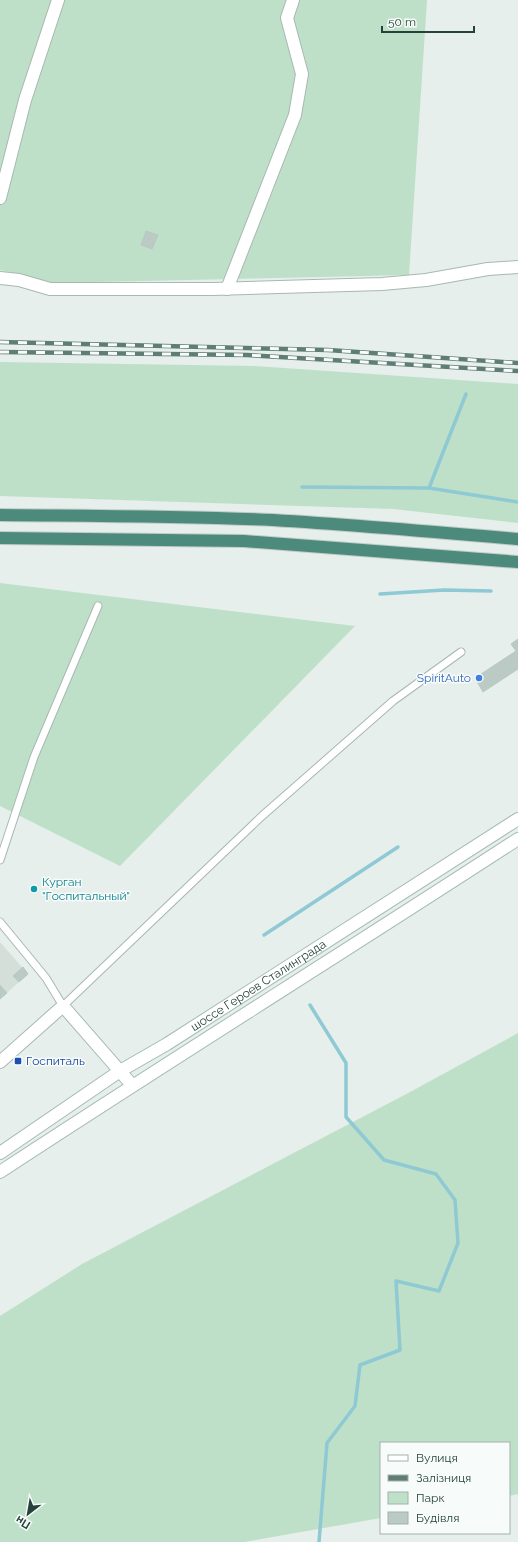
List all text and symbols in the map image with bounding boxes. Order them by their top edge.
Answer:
scale bar [382,8,474,34]
text: 50 m [388,15,416,29]
place label: SpiritAuto [417,671,471,685]
marker: SpiritAuto [474,673,484,683]
place label: Курган "Госпитальный" [42,875,130,903]
marker: Курган "Госпитальный" [29,884,39,894]
street label: шоссе Героев Сталинграда [188,937,329,1034]
place label: Госпиталь [26,1054,85,1068]
marker: Госпиталь [13,1056,23,1066]
legend [380,1442,510,1534]
text: Вулиця [416,1451,458,1465]
text: Залізниця [416,1471,471,1485]
text: Парк [416,1491,445,1505]
north arrow [8,1494,48,1534]
text: Будівля [416,1511,459,1525]
text: Пн [13,1513,33,1531]

